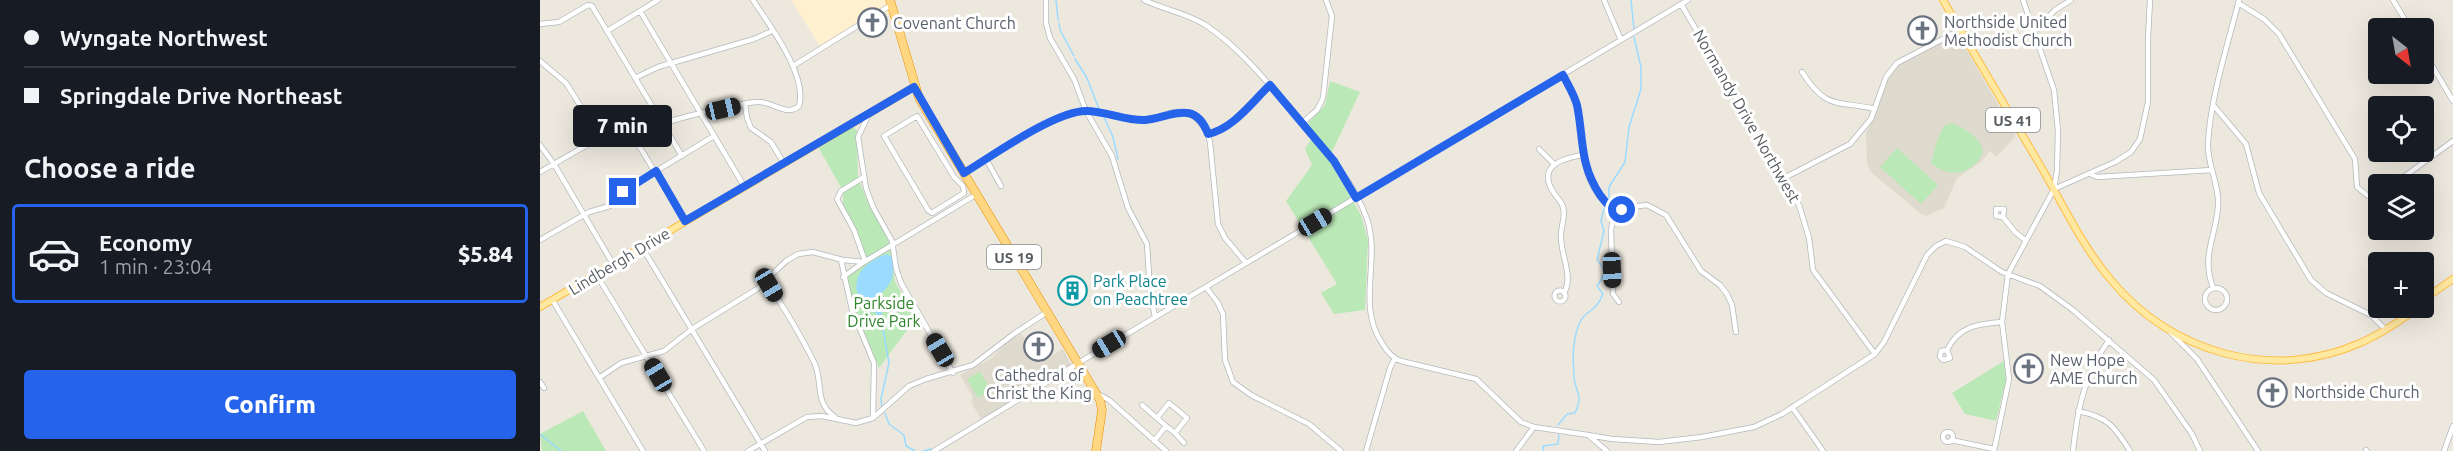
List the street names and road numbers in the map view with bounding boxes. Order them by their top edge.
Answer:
street label: Normandy Drive Northwest [1690,26,1804,206]
road number: US 41 [1986,108,2040,132]
street label: Lindbergh Drive [565,224,673,298]
road number: US 19 [987,245,1041,269]

